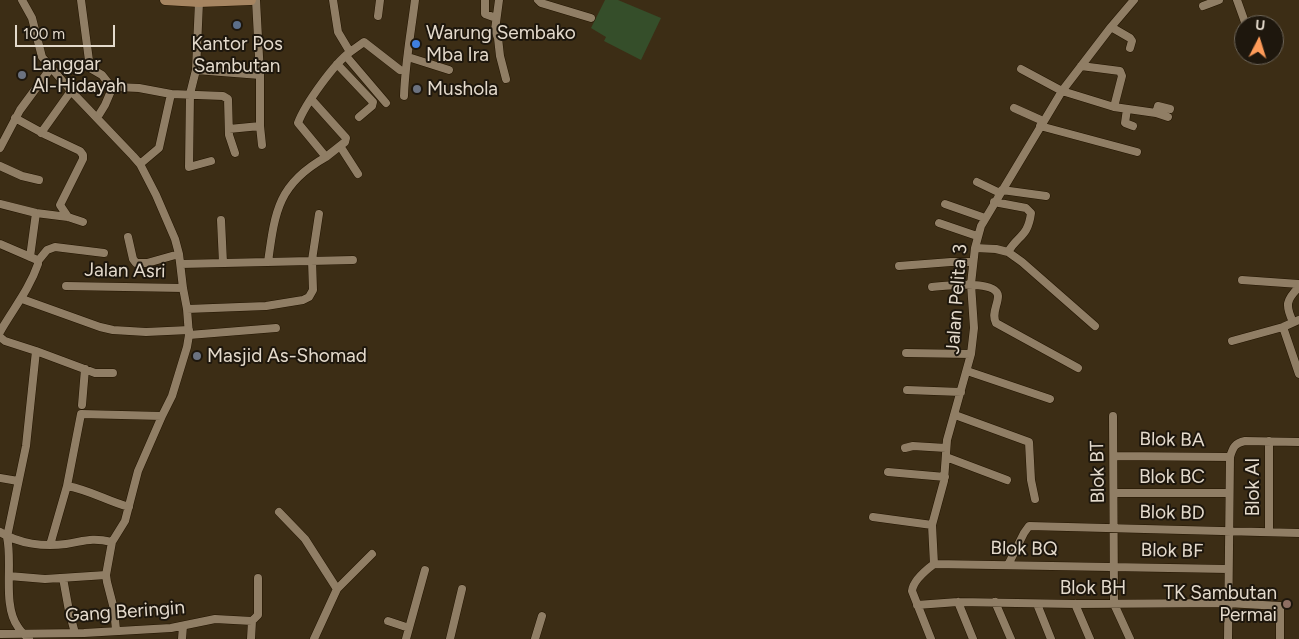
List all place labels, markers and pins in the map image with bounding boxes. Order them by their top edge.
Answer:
marker: Kantor Pos Sambutan [231,19,243,31]
place label: Warung Sembako Mba Ira [426,22,576,66]
place label: Kantor Pos Sambutan [191,33,283,77]
marker: Warung Sembako Mba Ira [410,38,422,50]
place label: Langgar Al-Hidayah [32,53,126,97]
marker: Langgar Al-Hidayah [16,69,28,81]
place label: Mushola [427,78,498,100]
marker: Mushola [411,83,423,95]
place label: Masjid As-Shomad [207,345,367,367]
marker: Masjid As-Shomad [191,350,203,362]
place label: TK Sambutan Permai [1164,582,1277,626]
marker: TK Sambutan Permai [1281,598,1293,610]

